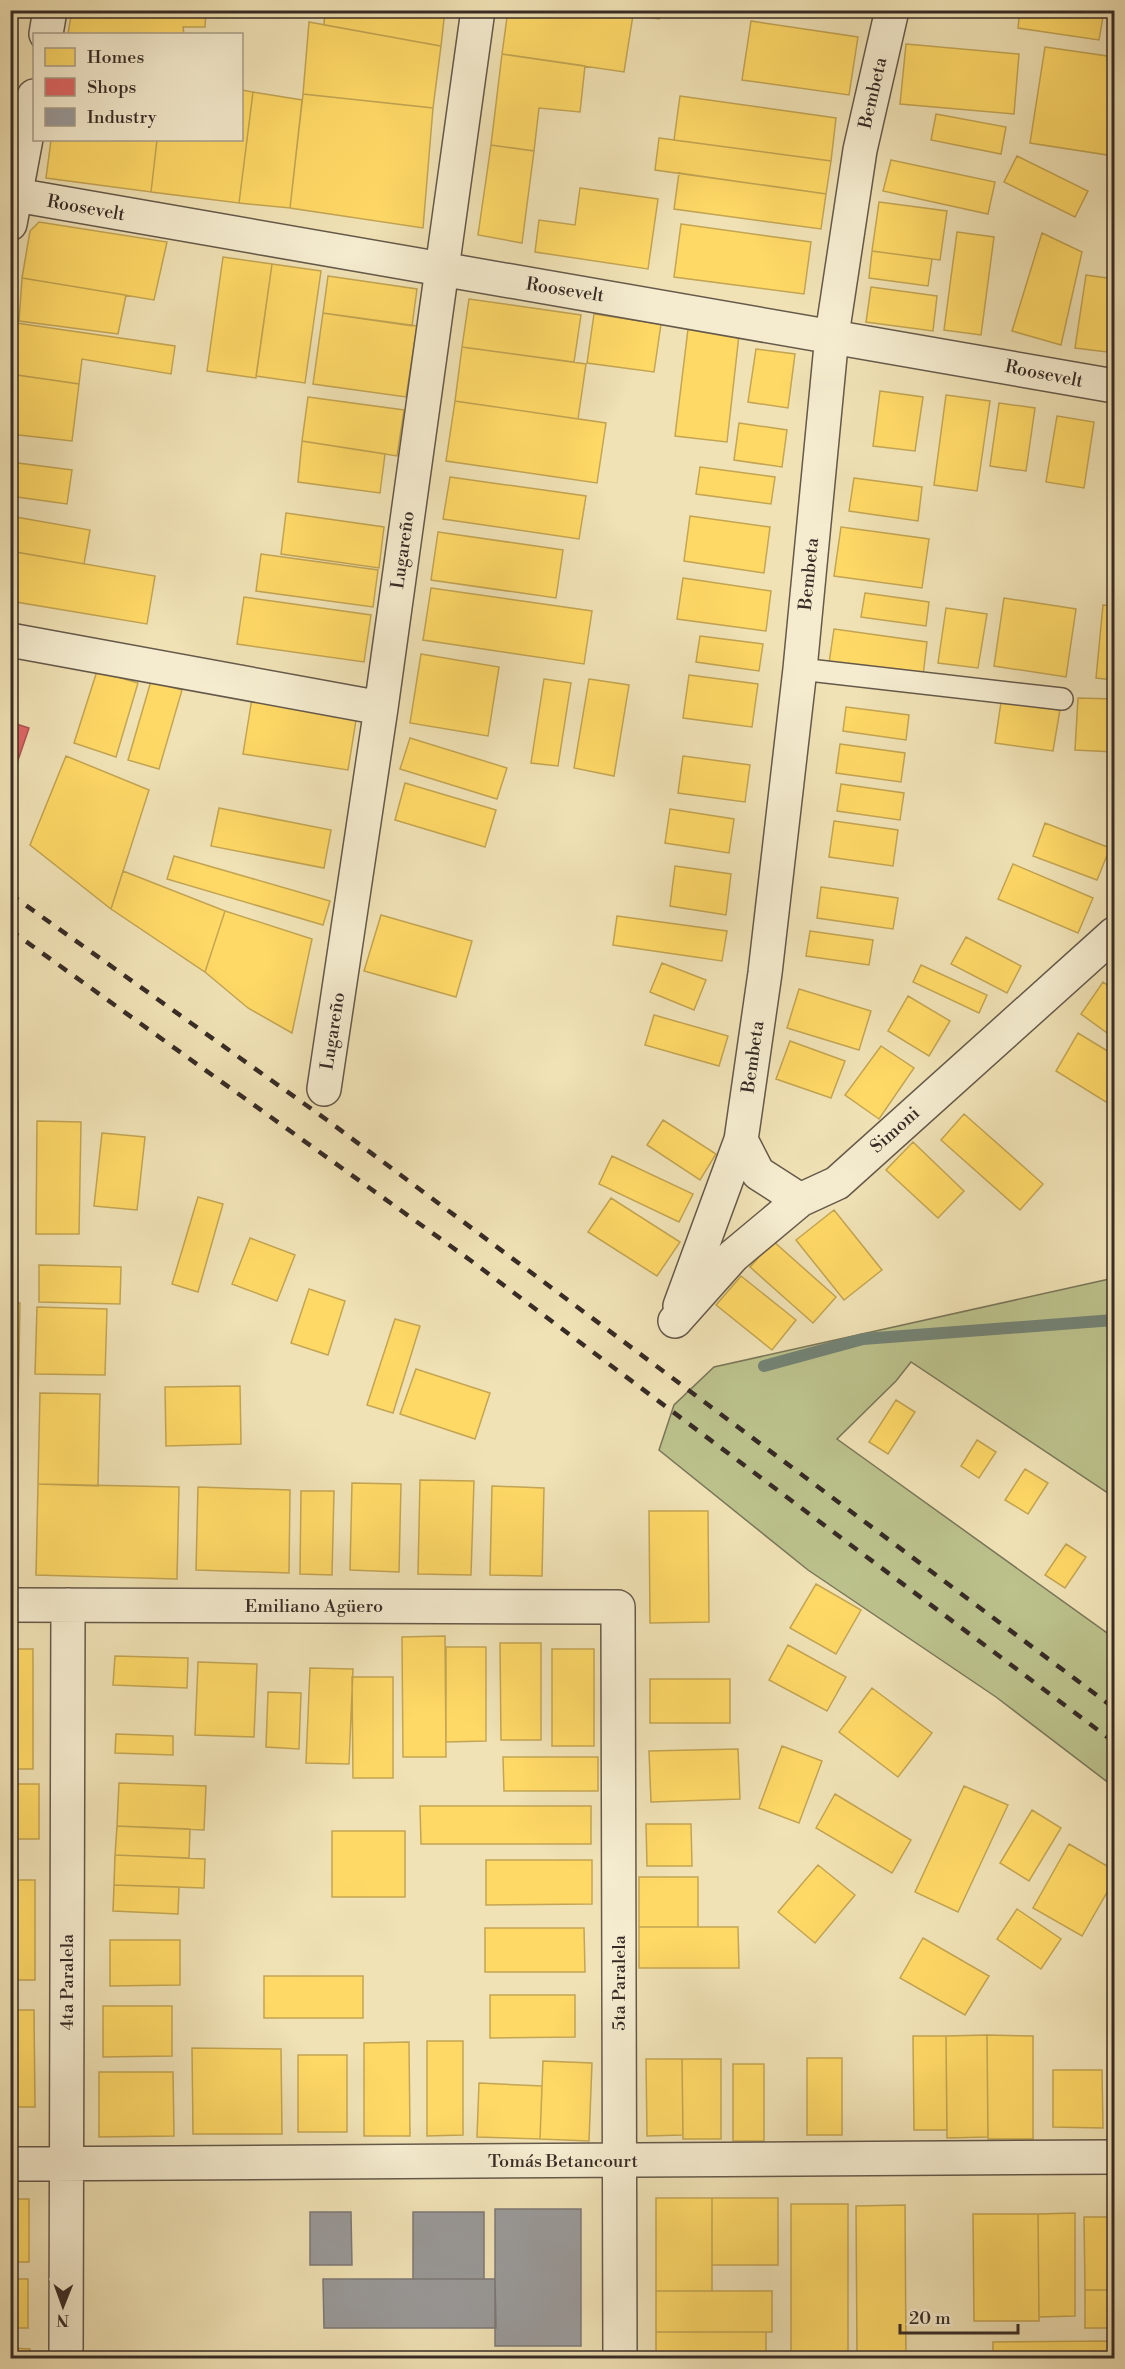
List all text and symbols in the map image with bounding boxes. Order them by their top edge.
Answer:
legend [33,33,243,141]
text: Homes [87,46,144,69]
street label: Bembeta [853,54,893,132]
text: Shops [87,76,137,99]
text: Industry [87,106,157,129]
street label: Roosevelt [45,190,127,226]
street label: Roosevelt [524,272,606,308]
street label: Roosevelt [1003,355,1086,393]
street label: Lugareño [386,510,420,590]
street label: Bembeta [794,536,824,612]
street label: Lugareño [316,991,350,1071]
street label: Bembeta [736,1019,770,1096]
street label: Simoni [865,1102,925,1158]
street label: Emiliano Agüero [245,1595,383,1618]
street label: 4ta Paralela [56,1933,79,2030]
street label: 5ta Paralela [608,1934,631,2031]
street label: Tomás Betancourt [488,2150,639,2173]
north arrow [33,2276,93,2336]
scale bar [900,2297,1018,2335]
text: 20 m [909,2307,951,2330]
text: N [56,2310,69,2330]

